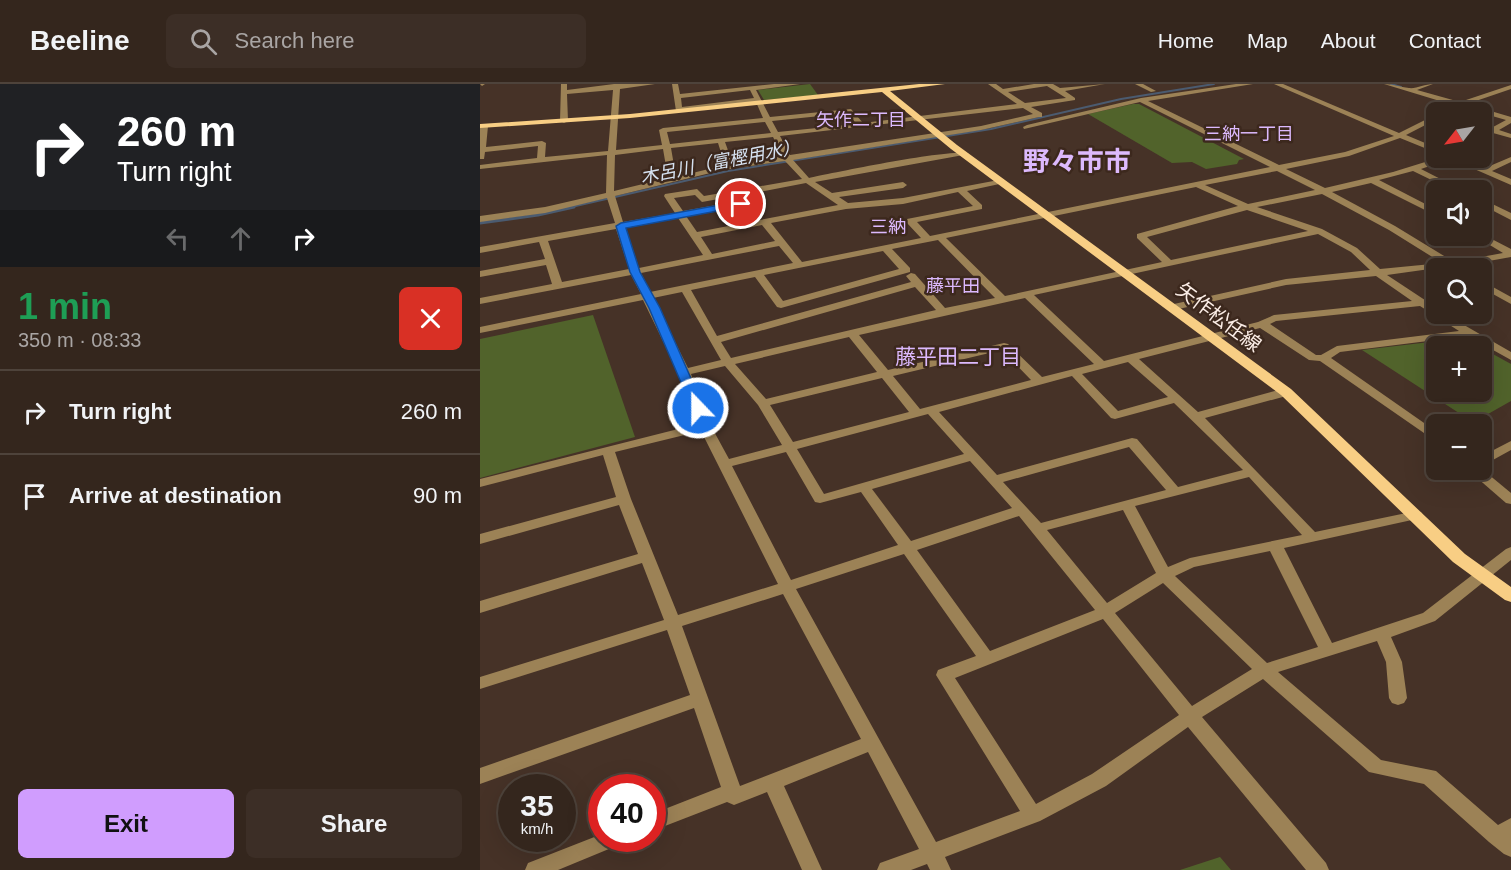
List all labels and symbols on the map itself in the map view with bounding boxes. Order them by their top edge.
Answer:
north arrow [1426,102,1492,168]
district label: 矢作二丁目 [816,110,906,130]
district label: 三納一丁目 [1204,124,1294,144]
water label: 木呂川（富樫用水） [639,137,801,187]
district label: 野々市市 [1023,147,1131,177]
pin [715,178,766,229]
district label: 三納 [870,217,906,237]
district label: 藤平田 [926,276,980,296]
street label: 矢作松任線 [1172,278,1266,356]
district label: 藤平田二丁目 [895,345,1021,368]
position arrow [666,376,730,440]
speed limit sign: 40 [588,774,666,852]

